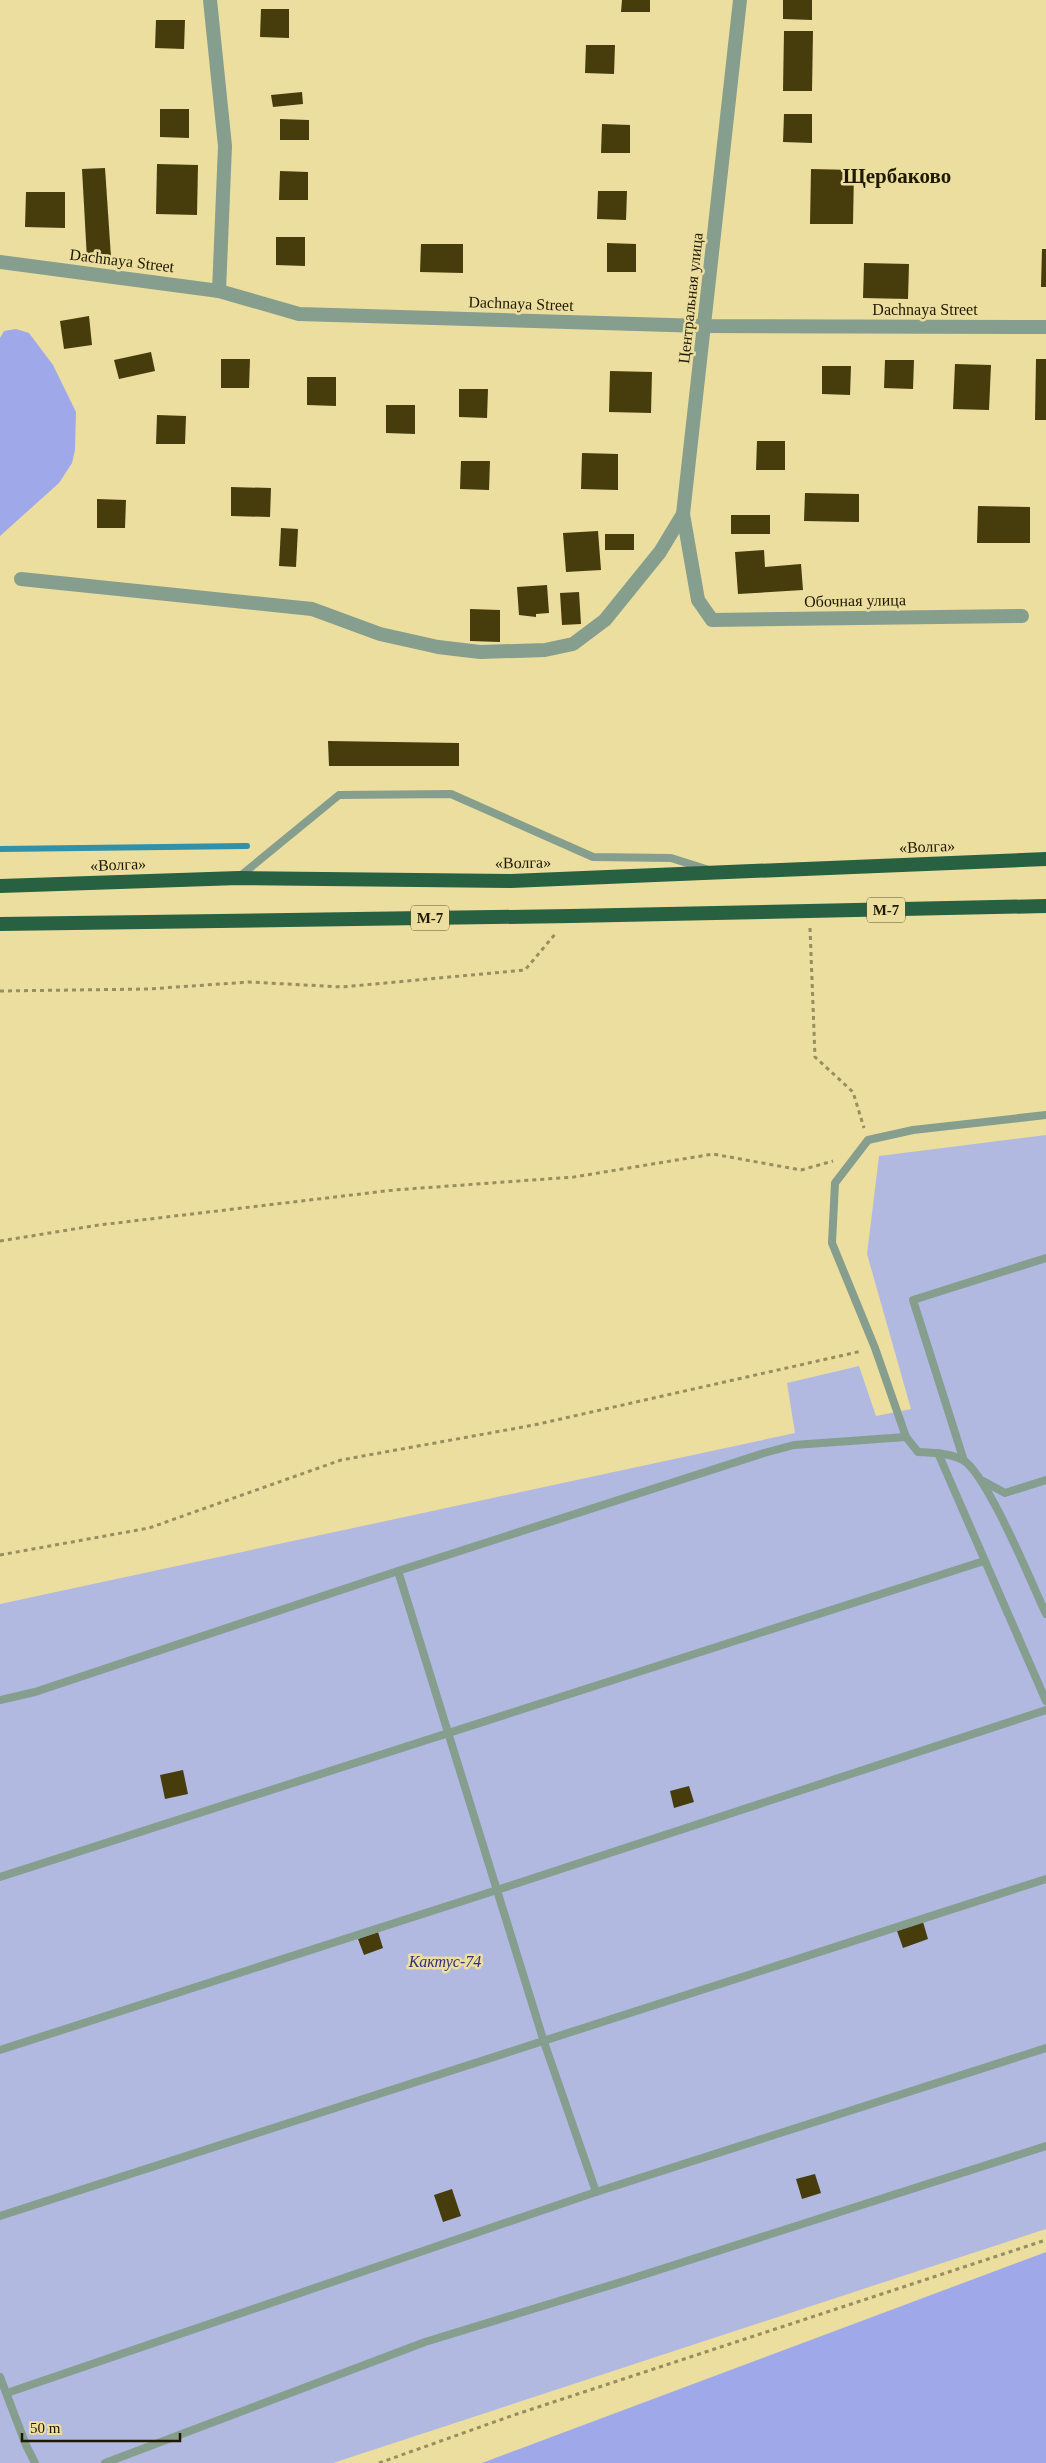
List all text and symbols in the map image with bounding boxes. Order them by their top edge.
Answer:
district label: Щербаково [843,164,951,188]
street label: Центральная улица [675,232,707,364]
street label: Dachnaya Street [69,246,176,276]
street label: Dachnaya Street [468,293,574,315]
street label: Dachnaya Street [872,301,978,319]
street label: Обочная улица [804,591,906,611]
street label: «Волга» [899,837,955,856]
street label: «Волга» [495,854,551,871]
street label: «Волга» [90,855,146,874]
road number: М-7 [867,898,905,922]
road number: М-7 [411,906,449,930]
park label: Кактус-74 [408,1953,481,1971]
scale bar [22,2410,180,2442]
text: 50 m [30,2420,61,2436]

